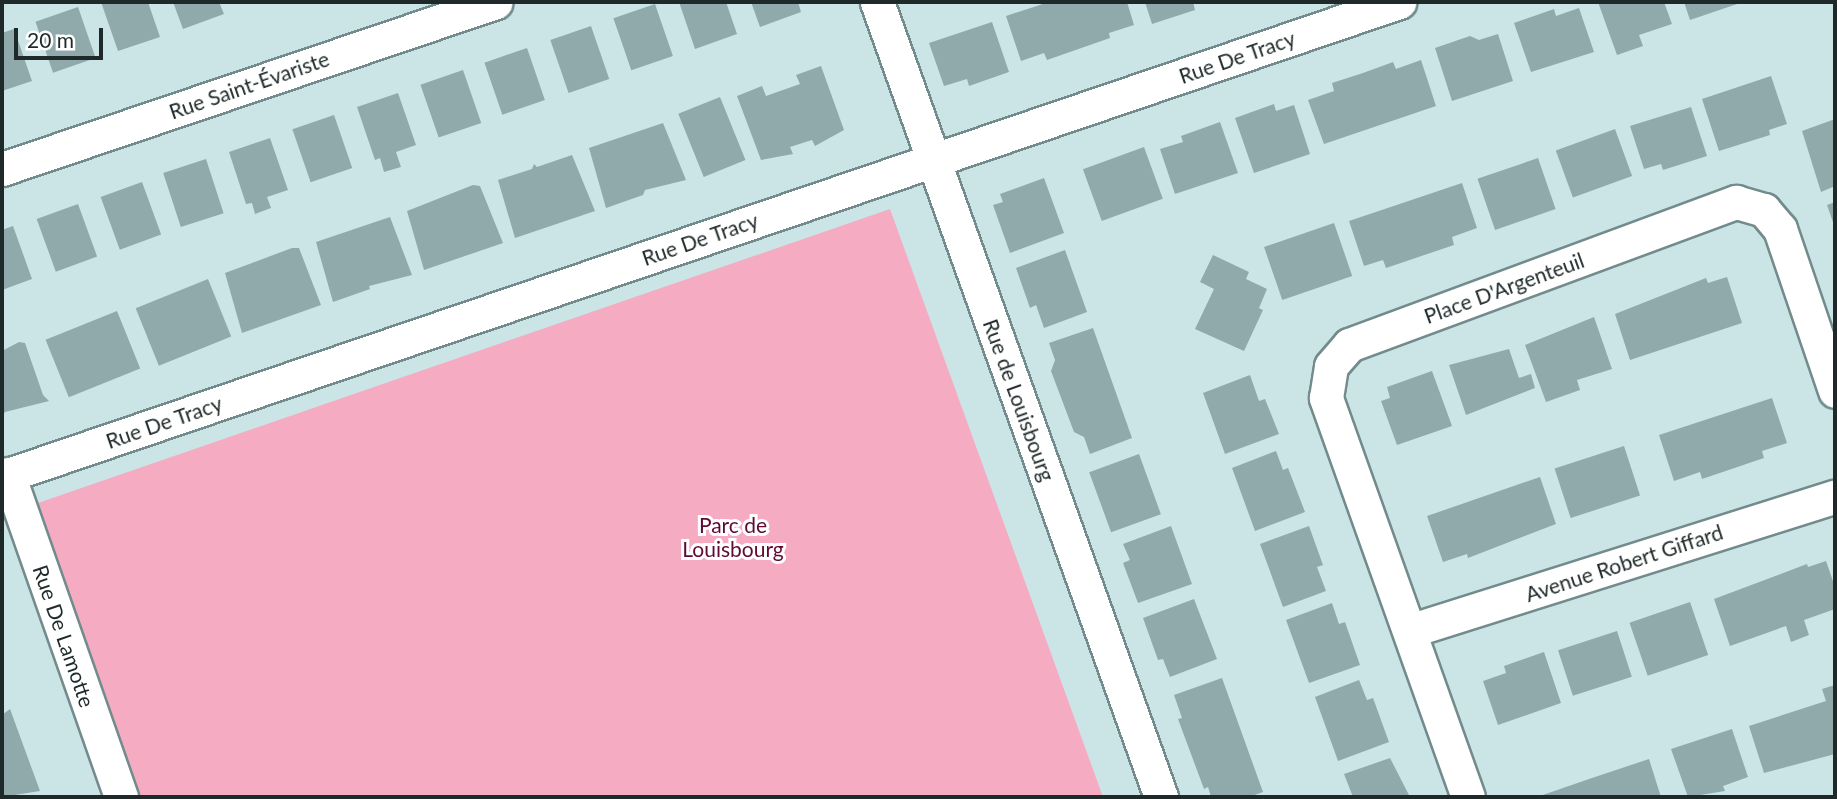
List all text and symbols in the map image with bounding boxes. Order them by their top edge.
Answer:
scale bar [18,14,107,58]
street label: Rue De Tracy [1175,25,1299,89]
text: 20 m [27,27,74,52]
street label: Rue Saint-Évariste [166,46,332,124]
street label: Rue De Tracy [638,207,762,271]
street label: Place D'Argenteuil [1420,247,1588,329]
street label: Rue de Louisbourg [978,316,1060,484]
street label: Rue De Tracy [102,390,226,454]
park label: Parc de Louisbourg [682,512,784,562]
street label: Avenue Robert Giffard [1522,519,1726,607]
street label: Rue De Lamotte [28,562,100,710]

